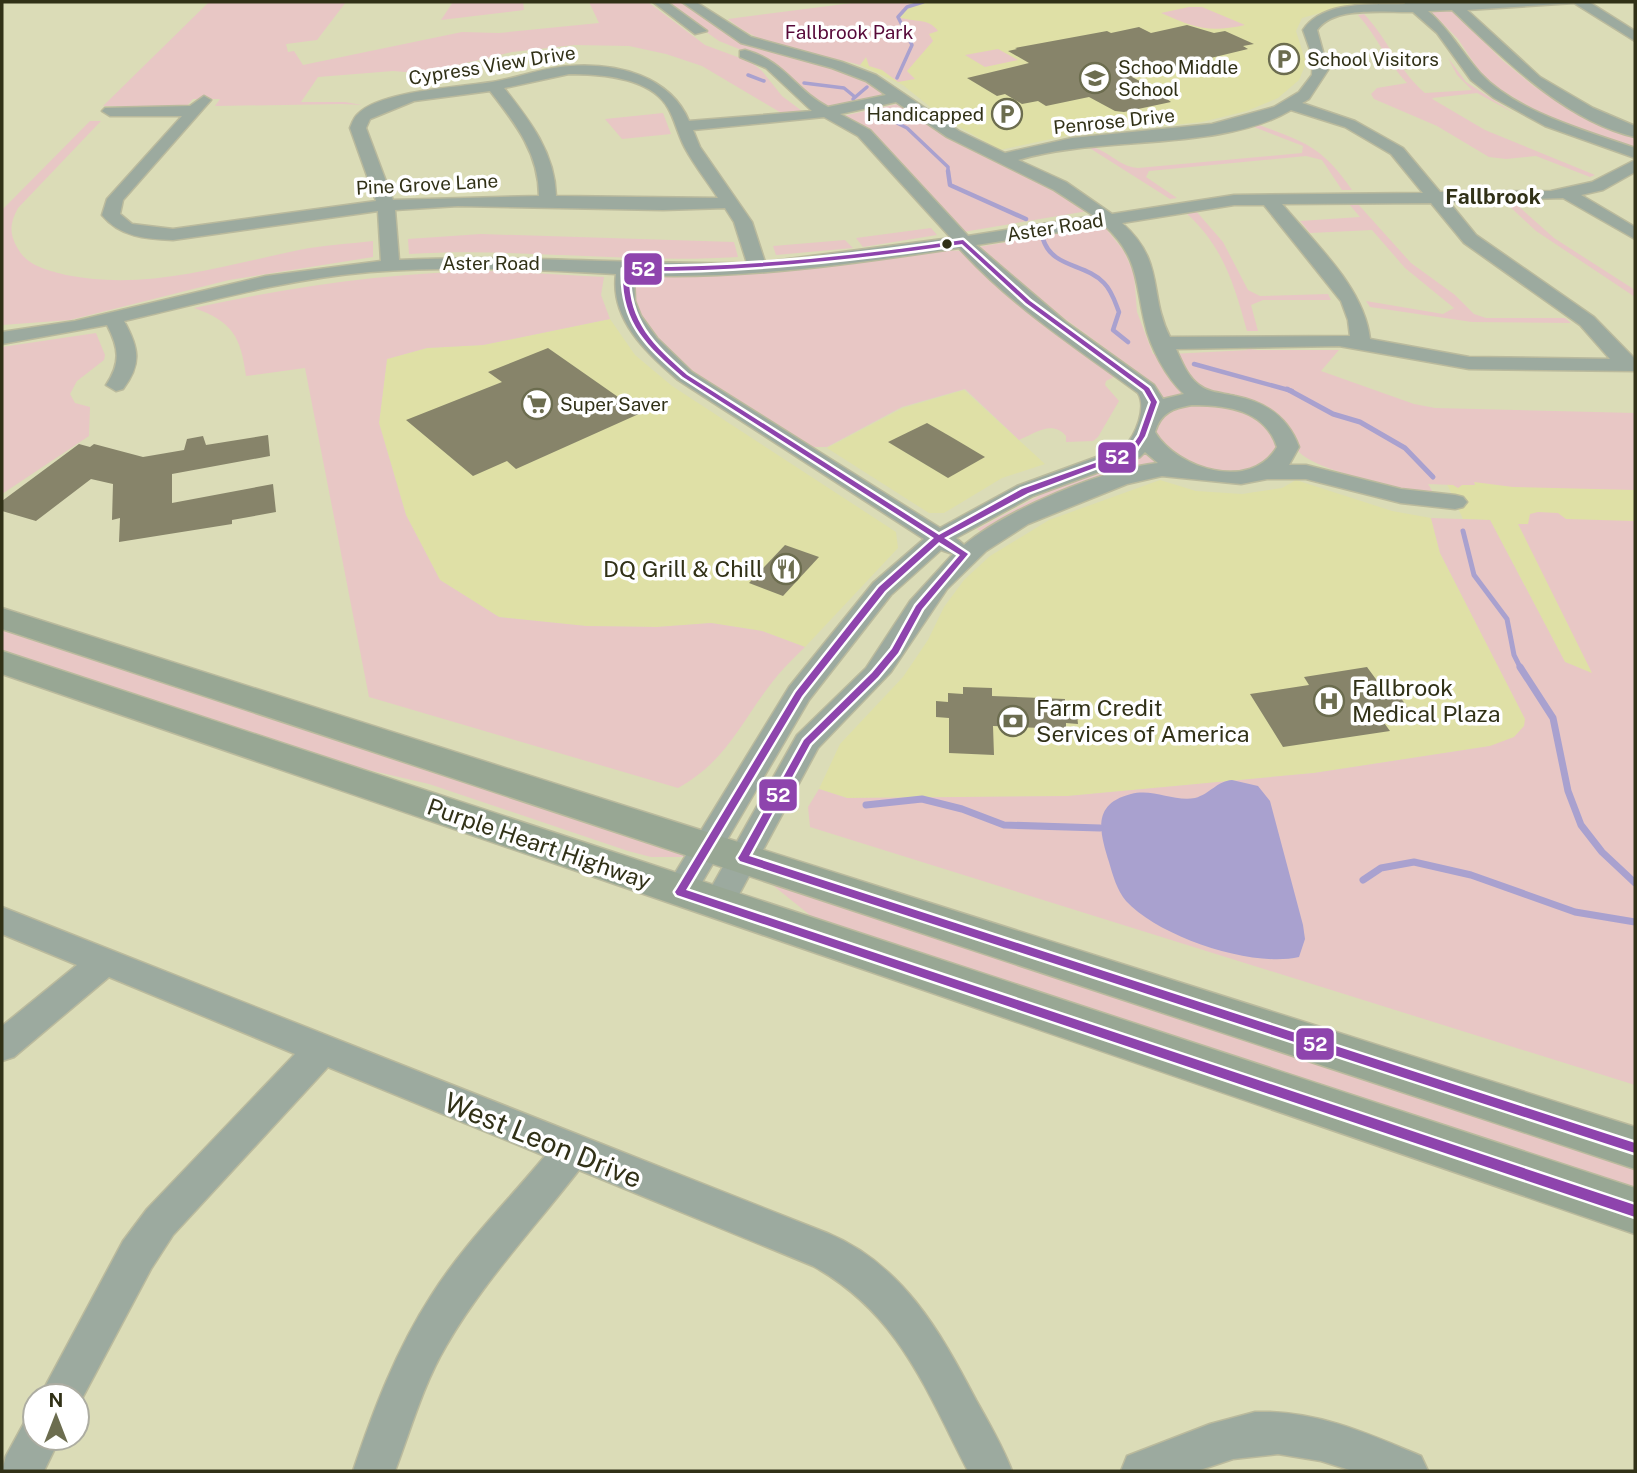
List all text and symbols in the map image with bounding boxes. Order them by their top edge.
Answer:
park label: Fallbrook Park [785,21,914,43]
street label: Cypress View Drive [407,41,577,89]
parking icon: School Visitors [1267,42,1301,76]
place label: School Visitors [1307,48,1439,70]
place label: Schoo Middle School [1118,56,1238,100]
school or university icon: Schoo Middle School [1078,61,1112,95]
parking icon: Handicapped [990,97,1024,131]
place label: Handicapped [866,103,984,125]
street label: Penrose Drive [1052,104,1176,138]
street label: Pine Grove Lane [355,169,499,199]
district label: Fallbrook [1445,184,1541,209]
street label: Aster Road [1005,209,1105,245]
unlabelled marker [940,237,954,251]
street label: Aster Road [442,252,540,274]
line badge: 52 [623,252,663,286]
text: 52 [631,258,655,280]
supermarket icon: Super Saver [520,387,554,421]
place label: Super Saver [560,393,668,415]
line badge: 52 [1097,441,1137,474]
text: 52 [1105,446,1129,468]
restaurant icon: DQ Grill & Chill [769,552,803,586]
place label: DQ Grill & Chill [603,555,763,582]
place label: Fallbrook Medical Plaza [1352,674,1501,727]
hospital icon: Fallbrook Medical Plaza [1312,684,1346,718]
place label: Farm Credit Services of America [1036,694,1250,747]
bank icon: Farm Credit Services of America [996,704,1030,738]
line badge: 52 [758,778,798,812]
text: 52 [766,784,790,806]
street label: Purple Heart Highway [424,793,654,894]
line badge: 52 [1295,1027,1335,1061]
text: 52 [1303,1033,1327,1055]
street label: West Leon Drive [440,1085,647,1194]
north arrow [21,1382,91,1452]
text: N [49,1389,63,1411]

